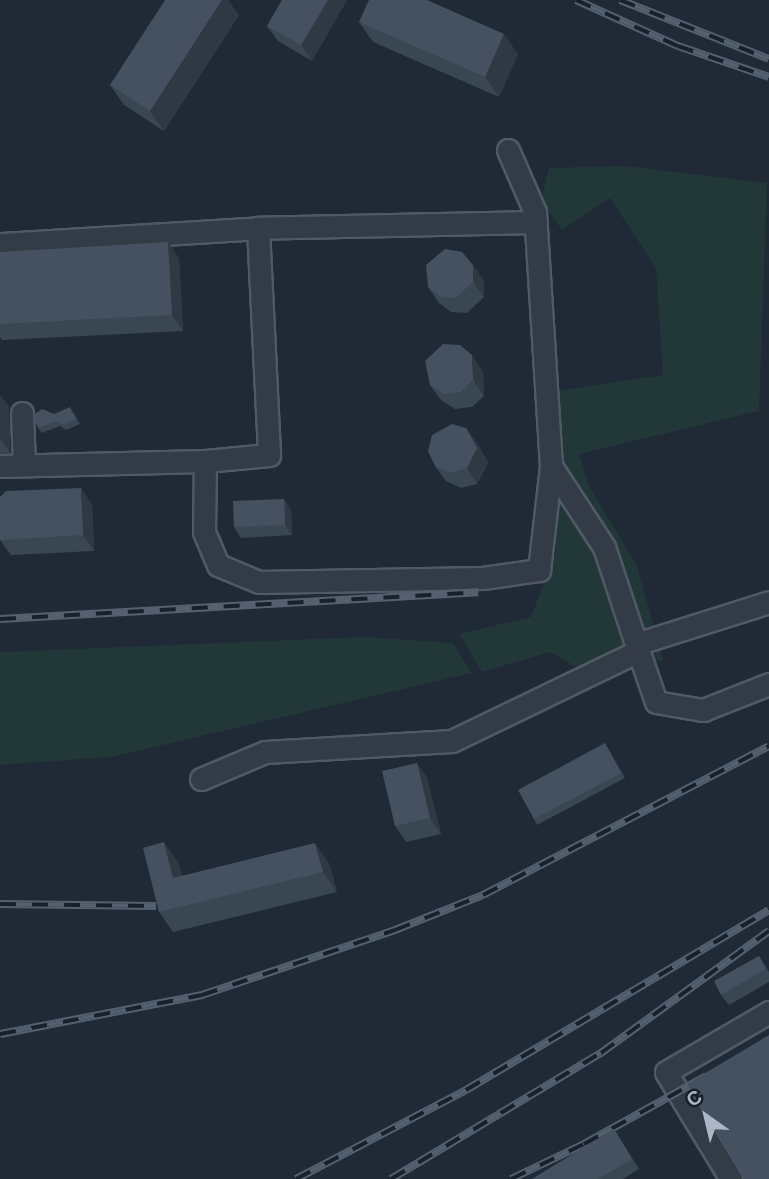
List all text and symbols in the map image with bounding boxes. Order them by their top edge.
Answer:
north arrow [671,1081,741,1151]
text: С [682,1086,706,1111]

